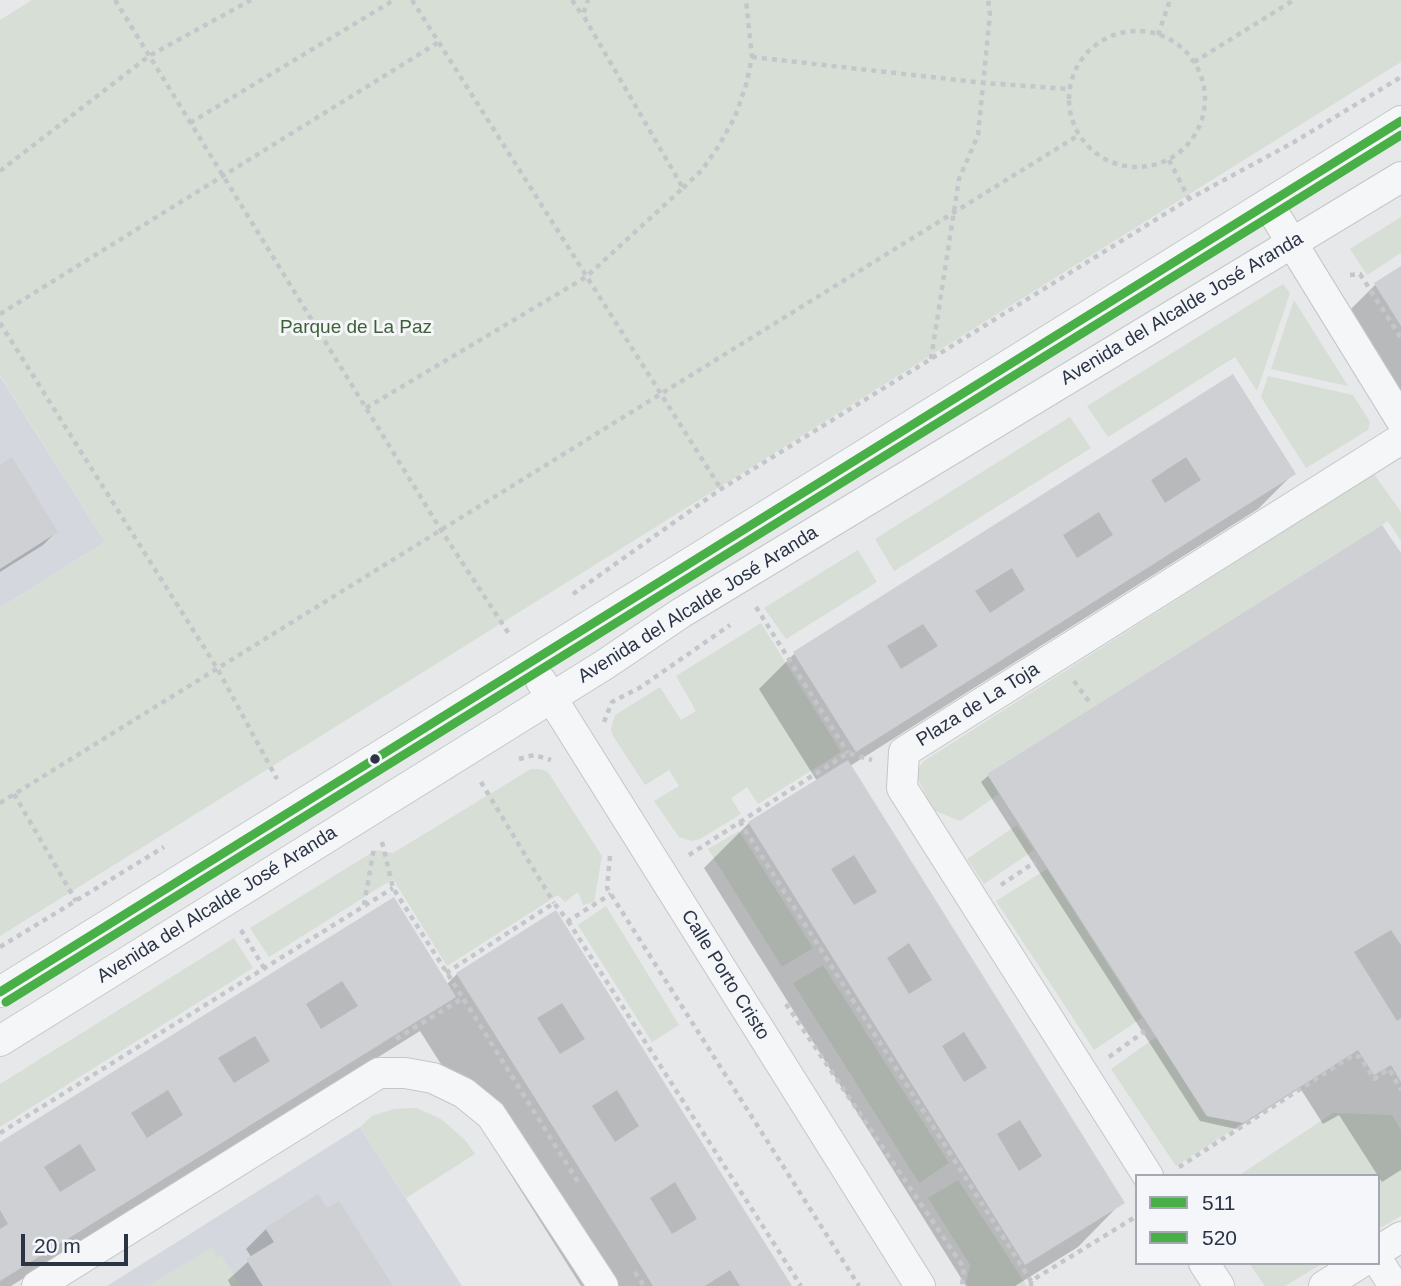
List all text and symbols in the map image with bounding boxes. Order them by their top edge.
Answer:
street label: Avenida del Alcalde José Aranda [1057,228,1307,390]
park label: Parque de La Paz [280,317,432,339]
street label: Avenida del Alcalde José Aranda [574,522,822,688]
street label: Plaza de La Toja [912,658,1044,752]
unlabelled marker [368,752,382,766]
street label: Avenida del Alcalde José Aranda [93,822,341,988]
street label: Calle Porto Cristo [676,906,774,1044]
legend [1135,1174,1380,1265]
text: 511 [1202,1191,1235,1214]
scale bar [24,1220,131,1264]
text: 520 [1202,1226,1237,1249]
text: 20 m [34,1234,81,1257]

